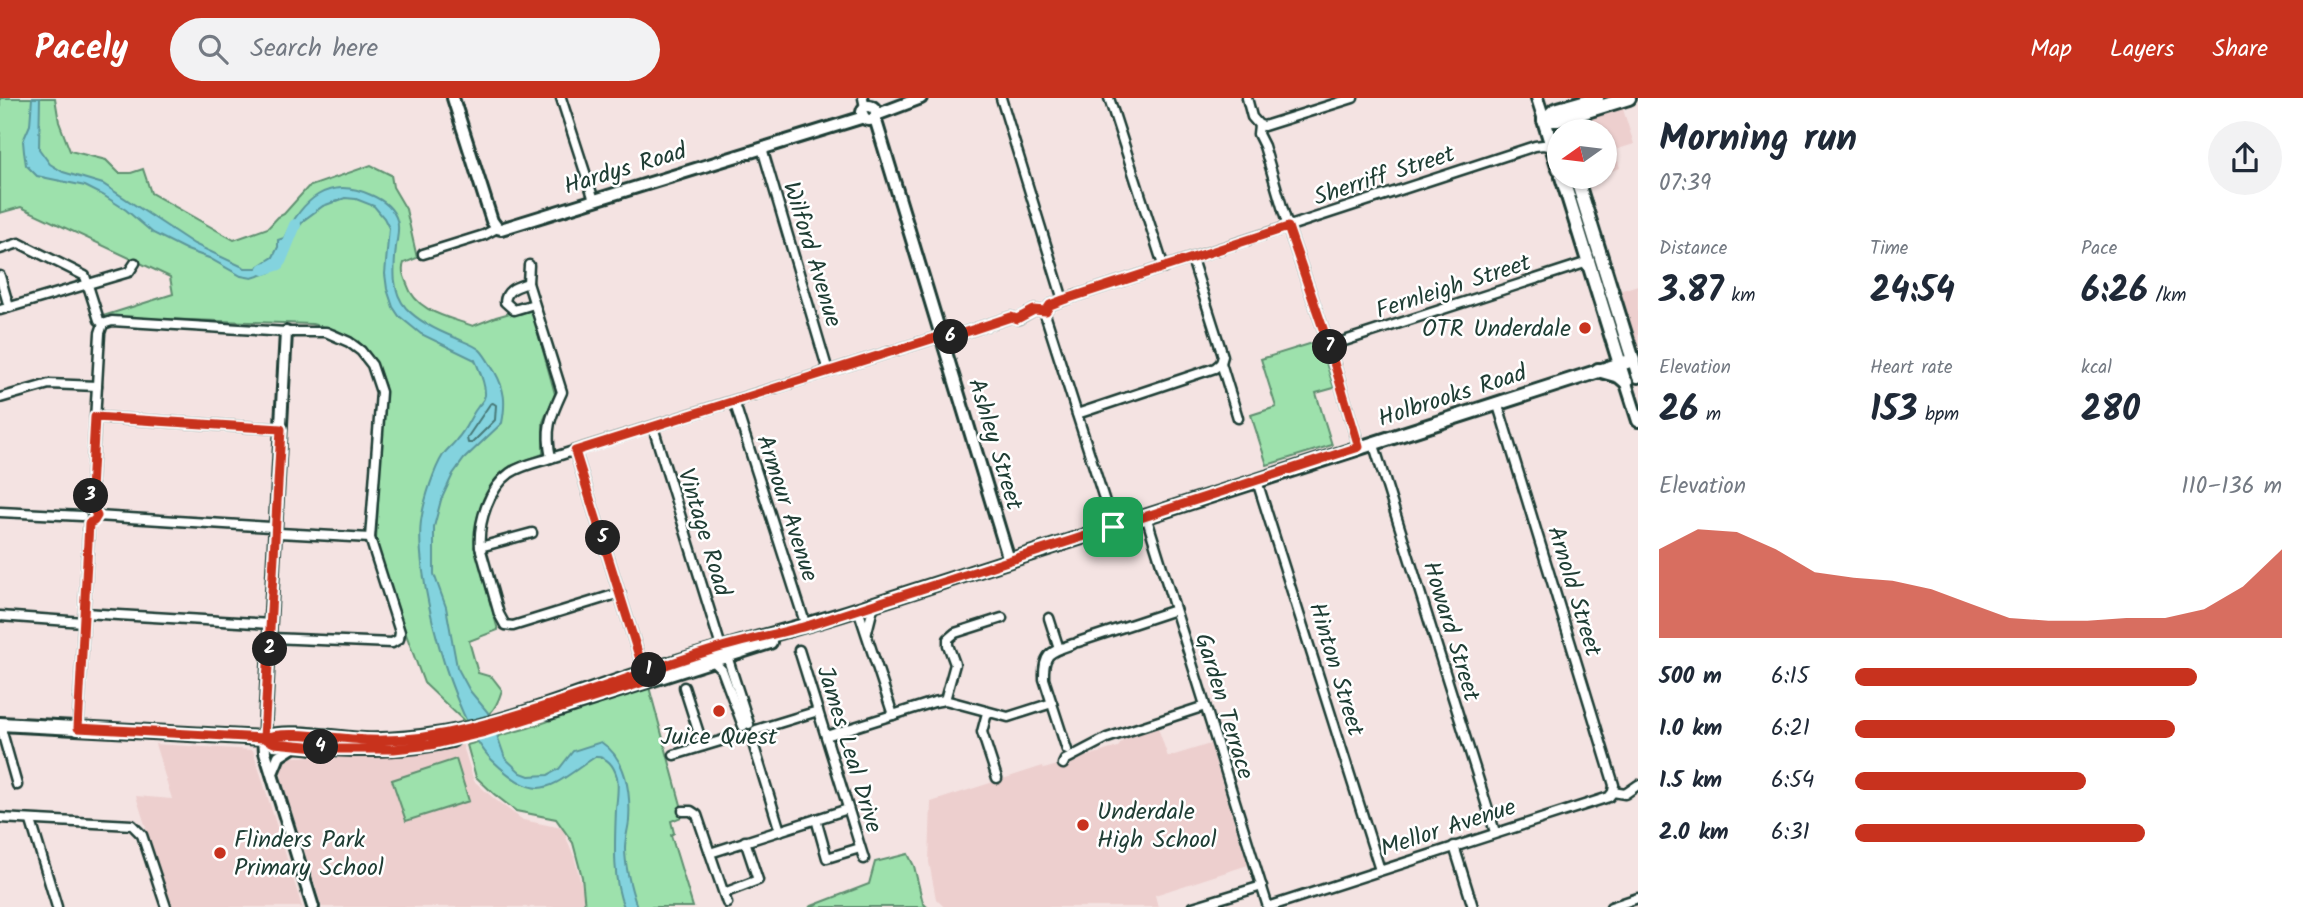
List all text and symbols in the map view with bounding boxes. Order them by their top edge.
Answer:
search box [170,18,660,81]
text: Pacely [35,23,128,76]
text: Search here [250,28,378,70]
icon: search [194,30,232,68]
text: Map [2030,30,2072,69]
text: Layers [2110,30,2174,69]
text: Share [2212,30,2268,69]
text: Morning run [1659,110,1857,170]
north arrow [1547,119,1617,189]
map controls [1547,119,1617,189]
button: share [2208,121,2282,195]
street label: Hardys Road [559,132,693,207]
street label: Sherriff Street [1309,135,1461,218]
text: 07:39 [1659,166,1711,202]
street label: Wilford Avenue [771,177,852,332]
text: Distance [1659,234,1727,264]
text: Time [1870,234,1908,264]
text: Pace [2081,234,2117,264]
street label: Fernleigh Street [1371,244,1537,331]
text: 3.87 [1659,264,1724,320]
text: 24:54 [1870,264,1955,320]
text: 6:26 [2081,264,2148,320]
text: km [1724,281,1755,311]
text: /km [2148,281,2186,311]
place label: OTR Underdale [1422,310,1571,349]
pin: 6 [934,320,968,354]
marker: OTR Underdale [1577,320,1593,336]
text: 6 [945,321,956,351]
pin: 7 [1312,330,1348,364]
text: 7 [1325,331,1334,361]
text: Elevation [1659,353,1731,383]
text: Heart rate [1870,353,1953,383]
text: kcal [2081,353,2112,383]
street label: Holbrooks Road [1373,354,1533,439]
street label: Ashley Street [956,374,1033,516]
text: 26 [1659,383,1698,439]
text: 153 [1870,383,1917,439]
text: 280 [2081,383,2140,439]
text: m [1698,400,1721,430]
text: bpm [1917,400,1959,430]
street label: Armour Avenue [744,430,829,587]
street label: Vintage Road [666,464,742,602]
text: Elevation [1659,469,1746,505]
text: 110–136 m [2181,469,2282,505]
pin: 3 [74,478,108,514]
text: 3 [85,480,96,510]
pin [1083,497,1143,557]
icon: arrive [1094,508,1132,546]
pin: 5 [586,520,620,556]
street label: Arnold Street [1535,521,1612,662]
text: 5 [598,522,607,552]
street label: Howard Street [1411,557,1491,707]
street label: Hinton Street [1297,598,1375,742]
street label: Garden Terrace [1183,628,1264,785]
pin: 2 [252,632,288,666]
text: 2 [264,633,275,663]
pin: 1 [632,652,666,688]
text: 1 [646,654,651,684]
text: 500 m [1659,659,1722,695]
text: 6:15 [1771,659,1809,695]
street label: James Leal Drive [805,661,893,838]
marker: Juice Quest [711,703,727,719]
text: 1.0 km [1659,711,1722,747]
text: 6:21 [1771,711,1810,747]
place label: Juice Quest [661,718,778,757]
pin: 4 [304,730,338,764]
text: 4 [315,731,326,761]
text: 1.5 km [1659,763,1722,799]
text: 6:54 [1771,763,1814,799]
street label: Mellor Avenue [1376,788,1522,869]
place label: Underdale High School [1097,793,1217,860]
text: 2.0 km [1659,815,1729,851]
text: 6:31 [1771,815,1810,851]
marker: Underdale High School [1075,817,1091,833]
place label: Flinders Park Primary School [234,821,384,888]
marker: Flinders Park Primary School [212,845,228,861]

